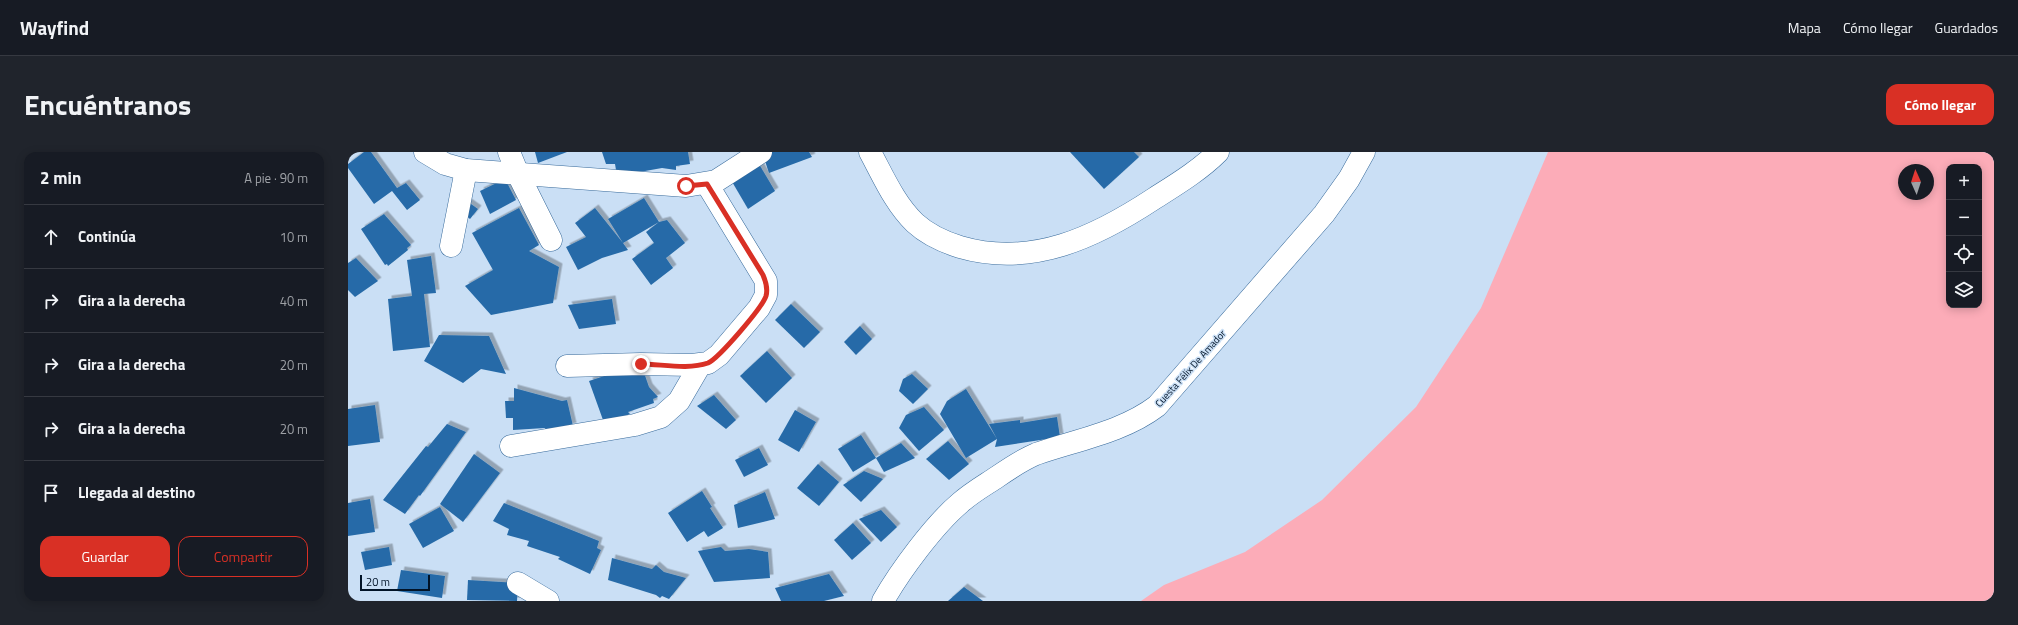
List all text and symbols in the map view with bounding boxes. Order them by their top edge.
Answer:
text: Wayfind [20,13,89,42]
text: Mapa [1788,17,1821,38]
text: Cómo llegar [1843,17,1913,38]
text: Guardados [1935,17,1998,38]
text: Encuéntranos [24,83,191,126]
button: Cómo llegar [1886,84,1994,125]
north arrow [1898,164,1934,200]
map controls [1946,164,1982,308]
button: + [1946,164,1982,200]
text: 2 min [40,165,81,191]
text: A pie · 90 m [244,168,308,188]
route start [677,177,695,195]
button: − [1946,200,1982,236]
text: Continúa [78,225,136,248]
icon: ahead [40,226,62,248]
text: 10 m [280,227,308,247]
button: locate [1946,236,1982,272]
button: layers [1946,272,1982,308]
text: Gira a la derecha [78,289,185,312]
icon: right [40,290,62,312]
text: 40 m [280,291,308,311]
street label: Cuesta Félix De Amador [1152,326,1230,410]
text: Gira a la derecha [78,353,185,376]
icon: right [40,354,62,376]
text: 20 m [280,355,308,375]
route end [632,355,650,373]
text: Gira a la derecha [78,417,185,440]
icon: right [40,418,62,440]
text: 20 m [280,419,308,439]
text: Llegada al destino [78,481,195,504]
icon: arrive [40,482,62,504]
button: Guardar [40,536,170,577]
button: Compartir [178,536,308,577]
scale bar [360,573,430,592]
text: 20 m [366,574,390,590]

